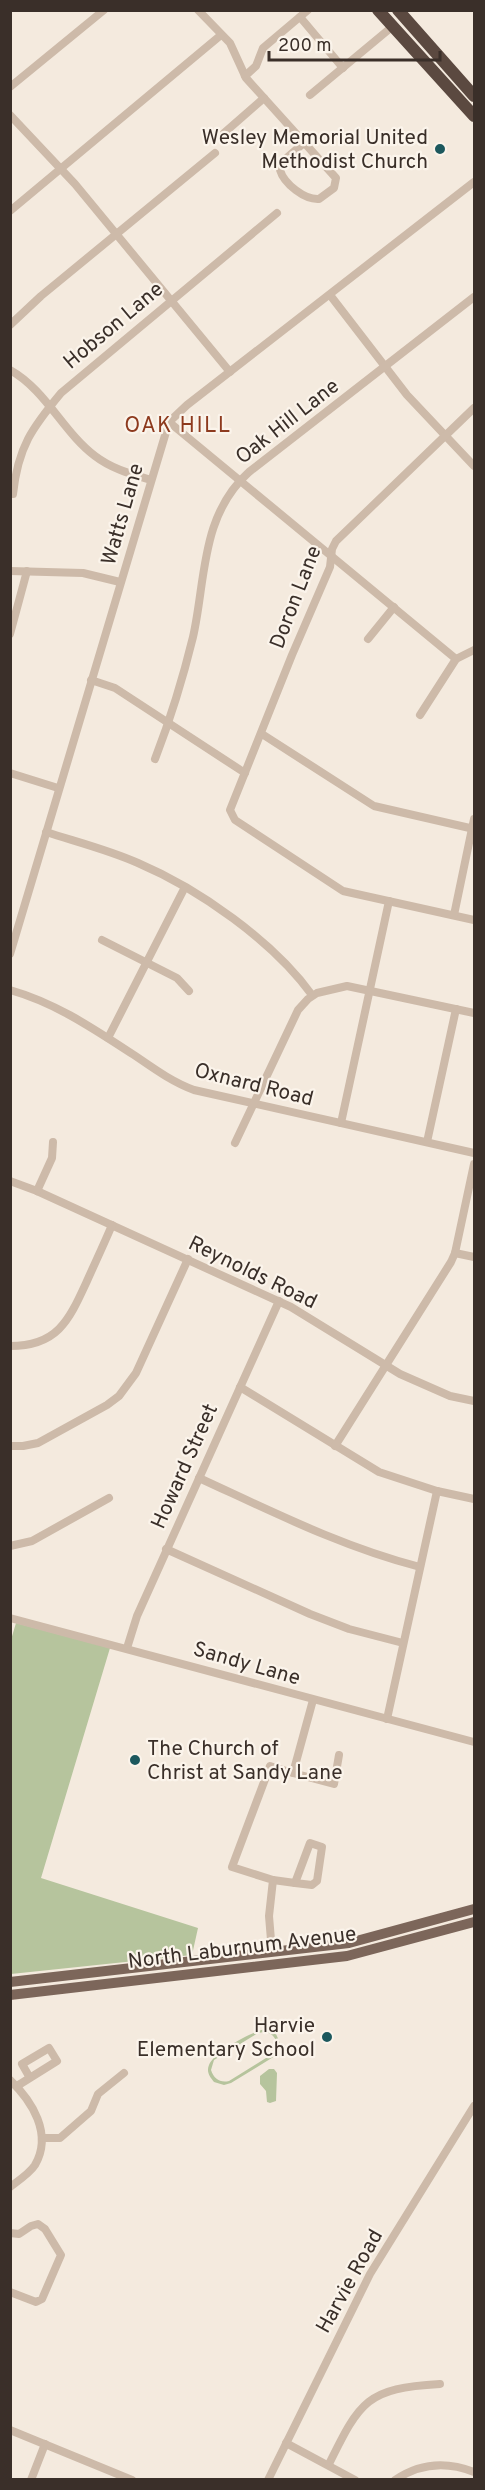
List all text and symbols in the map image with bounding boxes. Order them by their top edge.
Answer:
scale bar [269,24,440,62]
text: 200 m [278,35,331,58]
place label: Wesley Memorial United Methodist Church [202,125,428,176]
marker: Wesley Memorial United Methodist Church [433,142,447,156]
street label: Hobson Lane [58,276,170,376]
street label: Oak Hill Lane [231,373,345,471]
district label: OAK HILL [124,413,232,440]
street label: Watts Lane [96,460,151,568]
street label: Doron Lane [264,542,328,653]
street label: Oxnard Road [191,1058,316,1113]
street label: Reynolds Road [183,1230,321,1316]
street label: Howard Street [146,1400,225,1534]
street label: Sandy Lane [190,1636,303,1693]
place label: The Church of Christ at Sandy Lane [147,1736,343,1787]
marker: The Church of Christ at Sandy Lane [128,1753,142,1767]
street label: North Laburnum Avenue [127,1921,358,1976]
place label: Harvie Elementary School [137,2013,315,2064]
marker: Harvie Elementary School [320,2030,334,2044]
street label: Harvie Road [311,2225,390,2338]

